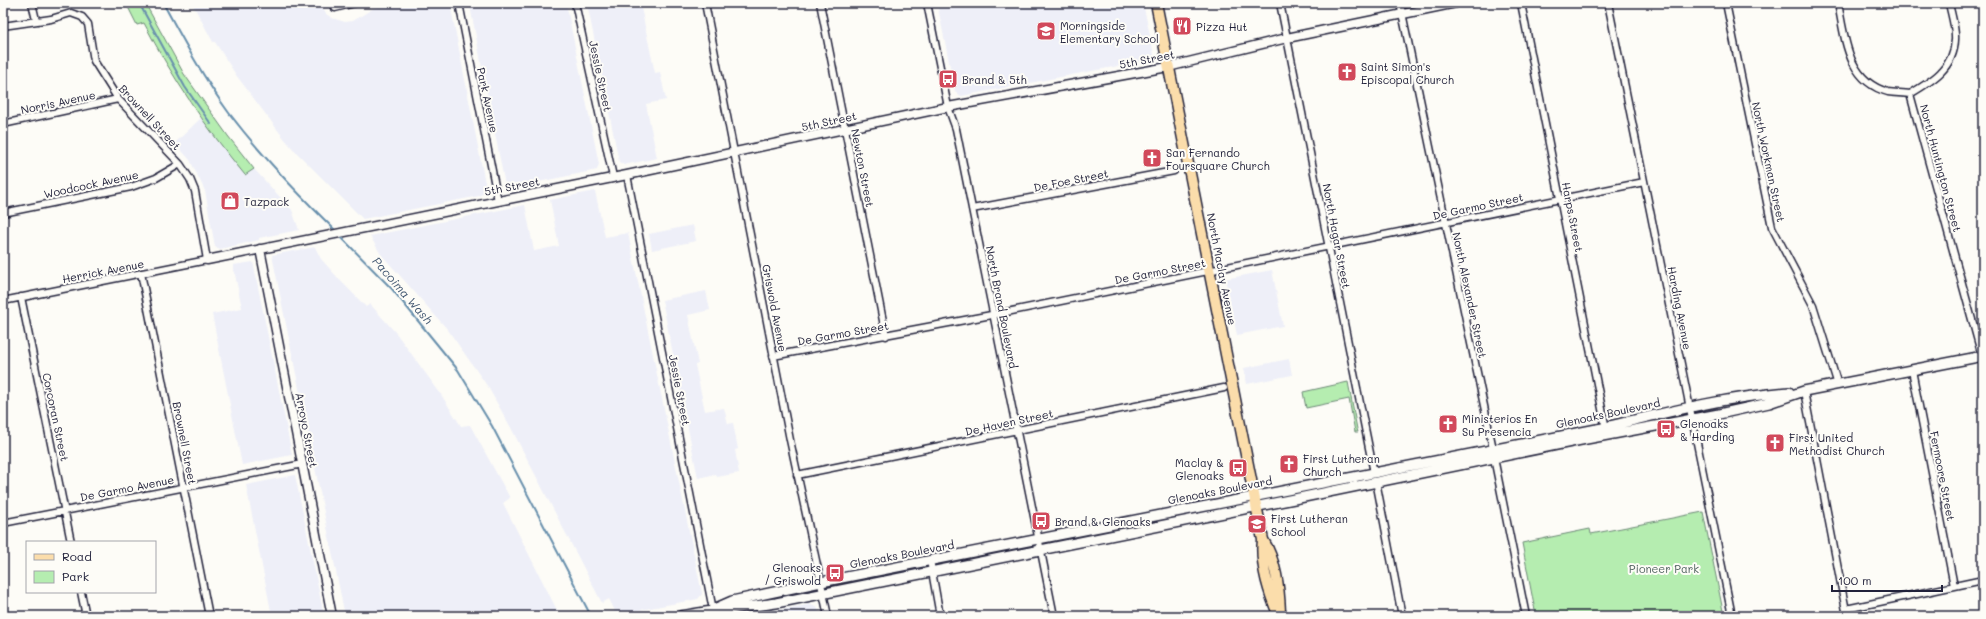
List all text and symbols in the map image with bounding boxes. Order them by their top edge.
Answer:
restaurant icon: Pizza Hut [1171,15,1193,37]
place label: Morningside Elementary School [1060,18,1159,46]
place label: Pizza Hut [1196,19,1248,34]
school or university icon: Morningside Elementary School [1035,20,1057,42]
street label: Jessie Street [586,39,616,113]
street label: 5th Street [1118,46,1176,72]
place label: Saint Simon's Episcopal Church [1361,59,1454,87]
church icon: Saint Simon's Episcopal Church [1336,61,1358,83]
street label: Park Avenue [474,66,502,134]
bus stop icon: Brand & 5th [937,68,959,90]
place label: Brand & 5th [962,72,1027,87]
street label: Brownell Street [116,81,184,153]
street label: Norris Avenue [19,87,97,117]
street label: North Workman Street [1749,101,1789,224]
street label: North Huntington Street [1917,103,1965,234]
street label: 5th Street [800,108,858,134]
street label: Newton Street [848,128,878,209]
place label: San Fernando Foursquare Church [1166,145,1270,173]
church icon: San Fernando Foursquare Church [1141,147,1163,169]
street label: De Foe Street [1032,165,1110,195]
street label: Woodcock Avenue [42,167,140,201]
street label: 5th Street [483,173,541,199]
street label: Harps Street [1559,181,1587,253]
street label: North Hagar Street [1319,182,1355,290]
street label: De Garmo Street [1431,189,1525,223]
shop icon: Tazpack [219,190,241,212]
place label: Tazpack [244,194,289,209]
street label: North Maclay Avenue [1204,212,1240,326]
street label: North Alexander Street [1449,231,1491,359]
street label: North Brand Boulevard [983,244,1021,370]
water label: Pacoima Wash [369,253,437,327]
street label: De Garmo Street [1113,255,1207,287]
street label: Herrick Avenue [61,256,145,286]
street label: Griswold Avenue [759,263,791,353]
street label: Harding Avenue [1665,265,1695,351]
street label: De Garmo Street [796,318,890,348]
street label: Jessie Street [666,353,694,427]
street label: Corcoran Street [39,371,73,463]
street label: Arroyo Street [292,391,322,469]
street label: Glenoaks Boulevard [1555,395,1661,431]
street label: Brownell Street [170,400,200,486]
street label: De Haven Street [964,405,1055,439]
place label: Ministerios En Su Presencia [1462,411,1537,439]
church icon: Ministerios En Su Presencia [1437,413,1459,435]
place label: Glenoaks & Harding [1680,416,1735,444]
bus stop icon: Glenoaks & Harding [1655,418,1677,440]
place label: First United Methodist Church [1789,430,1884,458]
street label: Fermoore Street [1927,430,1959,522]
church icon: First United Methodist Church [1764,432,1786,454]
place label: First Lutheran Church [1303,451,1380,479]
church icon: First Lutheran Church [1278,453,1300,475]
place label: Maclay & Glenoaks [1175,455,1224,483]
bus stop icon: Maclay & Glenoaks [1227,457,1249,479]
street label: De Garmo Avenue [79,472,175,504]
street label: Glenoaks Boulevard [1167,473,1273,507]
bus stop icon: Brand & Glenoaks [1030,510,1052,532]
place label: First Lutheran School [1271,511,1348,539]
school or university icon: First Lutheran School [1246,513,1268,535]
place label: Brand & Glenoaks [1055,514,1151,529]
street label: Glenoaks Boulevard [849,537,955,571]
legend [26,541,156,593]
text: Road [62,548,92,564]
place label: Glenoaks / Griswold [765,560,821,588]
park label: Pioneer Park [1629,561,1699,576]
bus stop icon: Glenoaks / Griswold [824,562,846,584]
scale bar [1832,567,1942,593]
text: Park [62,568,89,584]
text: 100 m [1838,572,1872,588]

